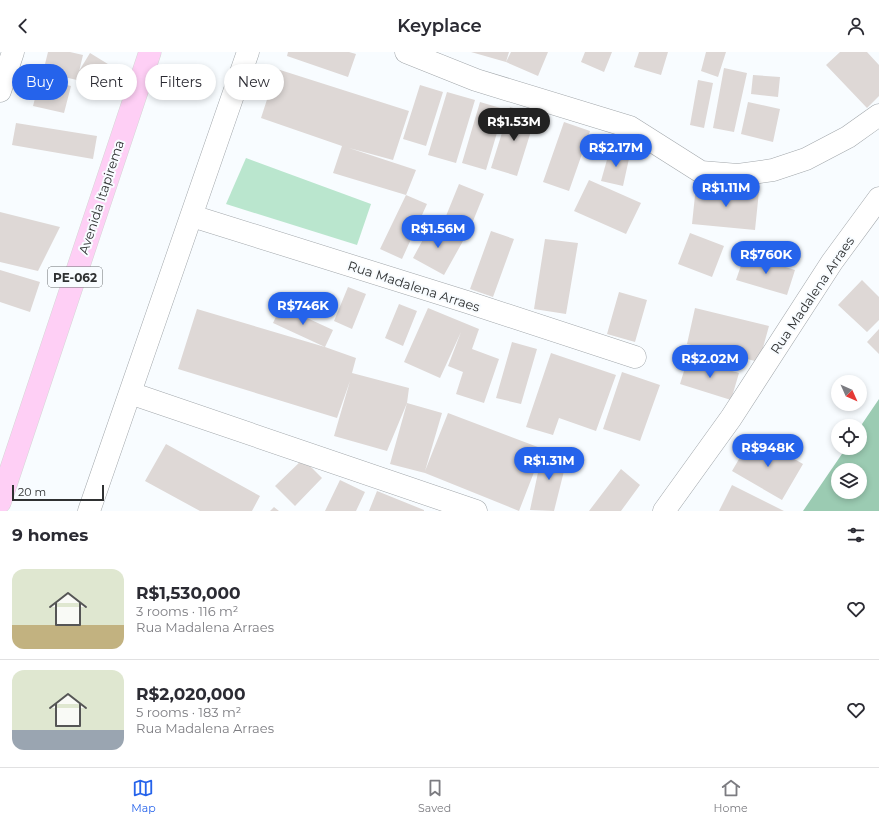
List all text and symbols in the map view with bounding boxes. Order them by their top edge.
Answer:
icon: back [12,15,34,37]
text: Keyplace [397,15,482,37]
icon: person [845,15,867,37]
chip: Buy [12,64,68,100]
chip: Rent [76,64,137,100]
chip: Filters [145,64,216,100]
chip: New [224,64,284,100]
pin: R$1.53M [477,108,551,142]
text: R$1.53M [487,113,541,129]
pin: R$2.17M [579,134,653,168]
street label: Avenida Itapirema [75,138,127,256]
text: R$2.17M [589,139,643,155]
pin: R$1.11M [689,174,763,208]
text: R$1.11M [702,179,750,195]
pin: R$1.56M [401,215,475,249]
text: R$1.56M [411,220,465,236]
street label: Rua Madalena Arraes [767,233,857,357]
pin: R$760K [733,241,799,275]
text: R$760K [740,246,792,262]
street label: Rua Madalena Arraes [346,257,482,315]
road number: PE-062 [48,267,102,287]
pin: R$746K [270,292,336,326]
text: R$746K [277,297,329,313]
pin: R$2.02M [673,345,747,379]
text: R$2.02M [681,350,739,366]
north arrow [831,375,867,411]
map controls [831,375,867,499]
button: locate [831,419,867,455]
pin: R$948K [735,434,801,468]
text: R$948K [741,439,795,455]
pin: R$1.31M [512,447,586,481]
text: R$1.31M [523,452,575,468]
button: layers [831,463,867,499]
scale bar [12,483,104,502]
text: 20 m [18,485,46,499]
icon: filters [845,524,867,546]
text: 9 homes [12,525,88,545]
text: R$1,530,000 [136,583,241,603]
icon: home [44,585,92,633]
icon: heart [845,598,867,620]
text: 3 rooms · 116 m² [136,603,238,619]
text: Rua Madalena Arraes [136,619,274,635]
text: R$2,020,000 [136,684,245,704]
icon: home [44,686,92,734]
icon: heart [845,699,867,721]
text: 5 rooms · 183 m² [136,704,241,720]
text: Rua Madalena Arraes [136,720,274,736]
tab: Map [131,777,156,815]
tab: Saved [418,777,451,815]
tab: Home [714,777,748,815]

